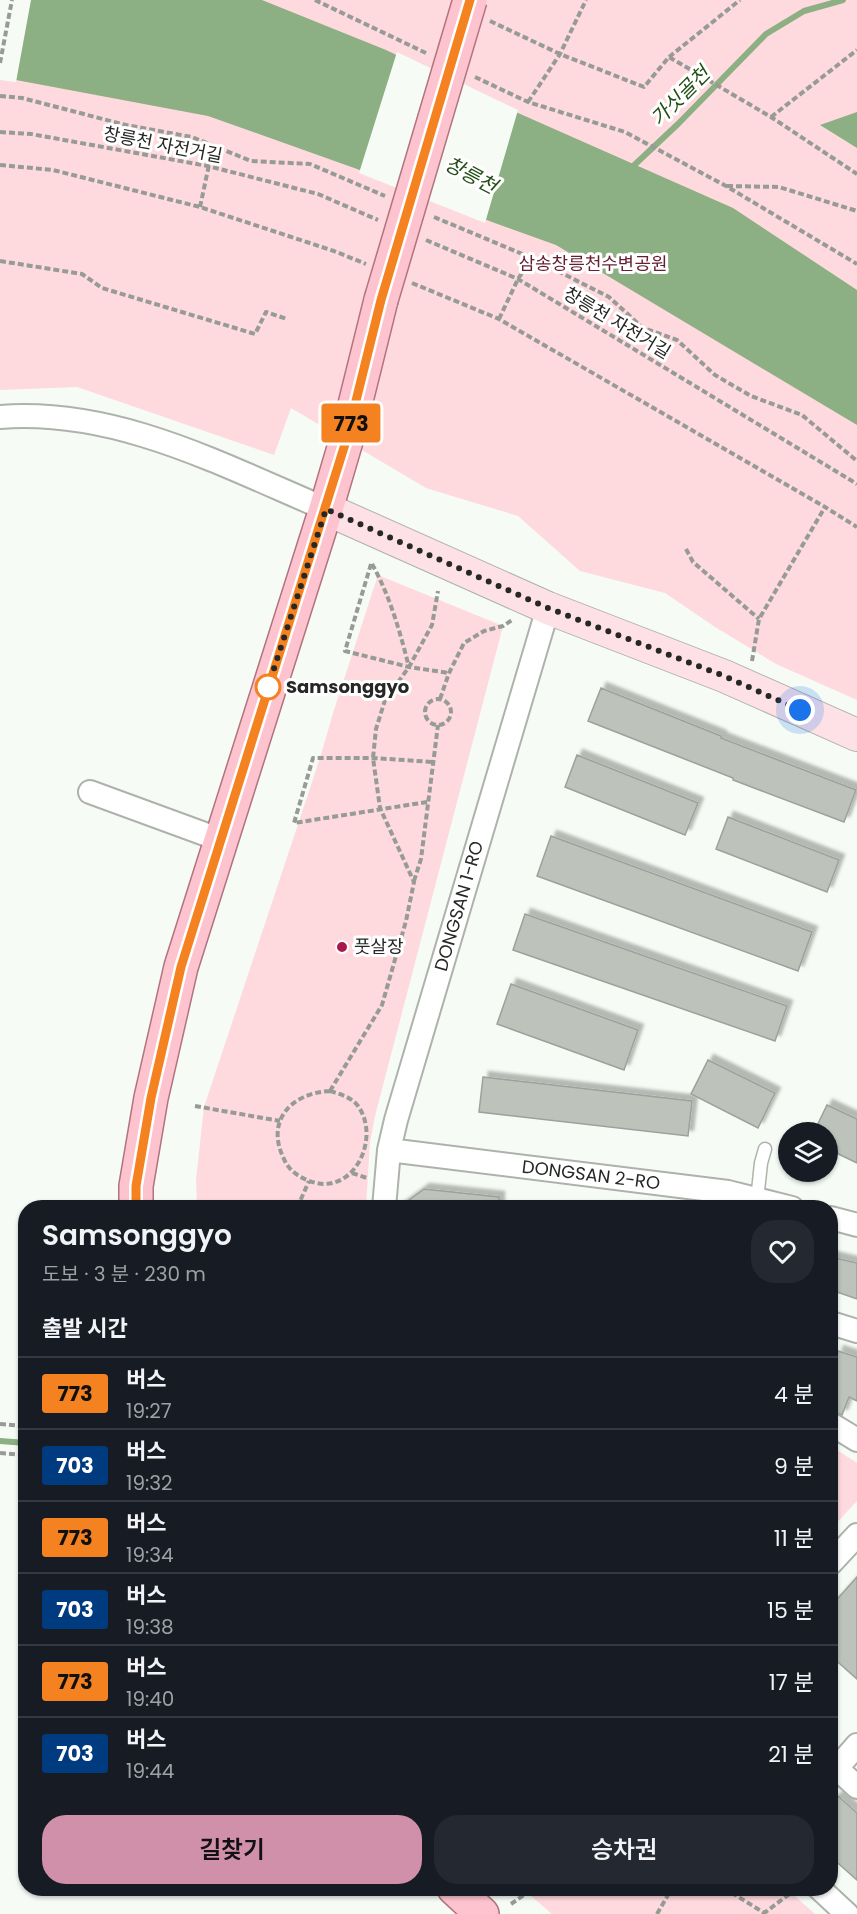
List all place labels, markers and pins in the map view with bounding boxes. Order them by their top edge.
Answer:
marker: Samsonggyo [255,674,281,700]
place label: Samsonggyo [286,674,409,699]
place label: 풋살장 [354,934,404,959]
marker: 풋살장 [335,940,349,954]

